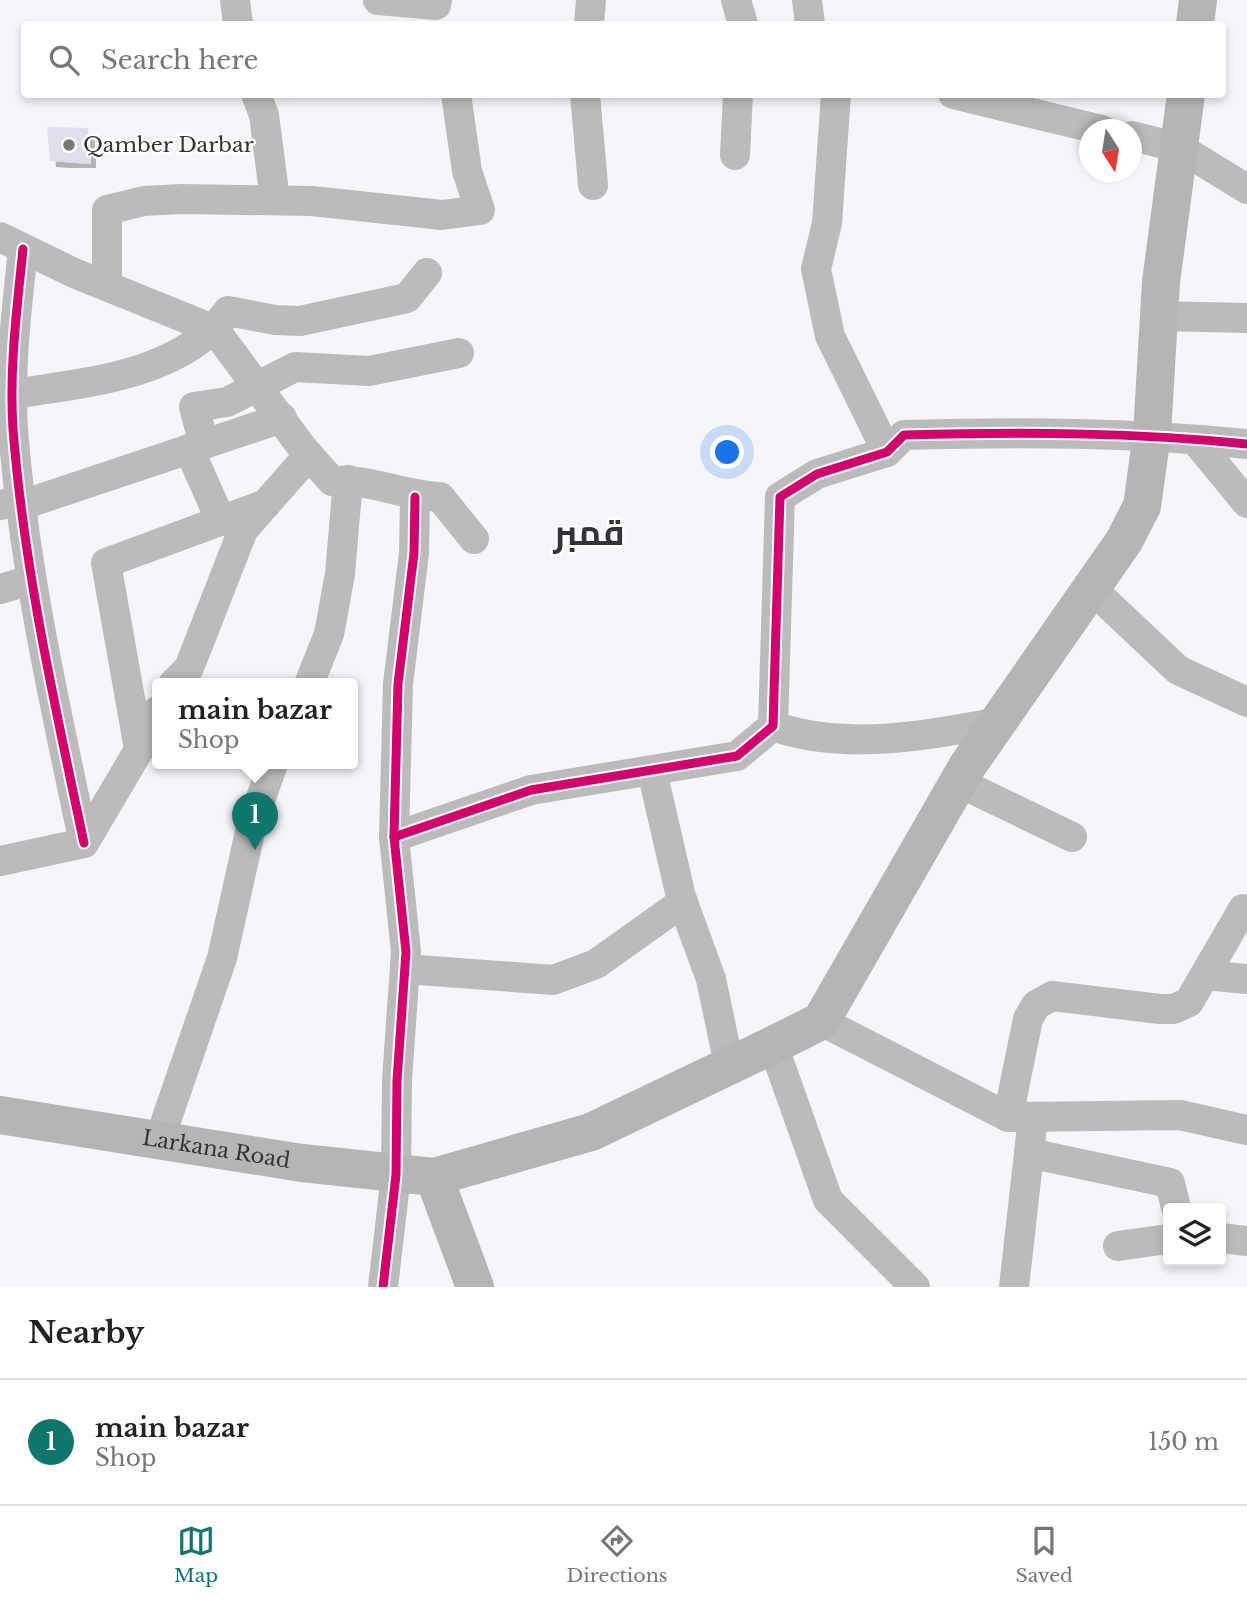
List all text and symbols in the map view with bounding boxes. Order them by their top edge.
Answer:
search box [21,21,1226,98]
icon: search [45,41,83,79]
text: Search here [101,44,258,76]
north arrow [1079,119,1142,182]
place label: Qamber Darbar [83,132,254,158]
marker: Qamber Darbar [61,137,77,153]
your location [710,435,744,469]
district label: قمبر [552,511,625,554]
popup [152,678,358,769]
text: main bazar [178,694,332,726]
text: Shop [178,726,239,754]
pin: 1 [232,792,278,850]
street label: Larkana Road [140,1125,292,1174]
map controls [1163,1203,1226,1266]
button: layers [1163,1203,1226,1266]
text: Nearby [28,1314,144,1351]
text: main bazar [95,1412,249,1444]
text: 1 [46,1428,56,1456]
text: 150 m [1148,1428,1219,1456]
text: Shop [95,1444,156,1472]
tab: Map [174,1522,218,1587]
tab: Directions [566,1522,667,1587]
tab: Saved [1016,1522,1073,1587]

